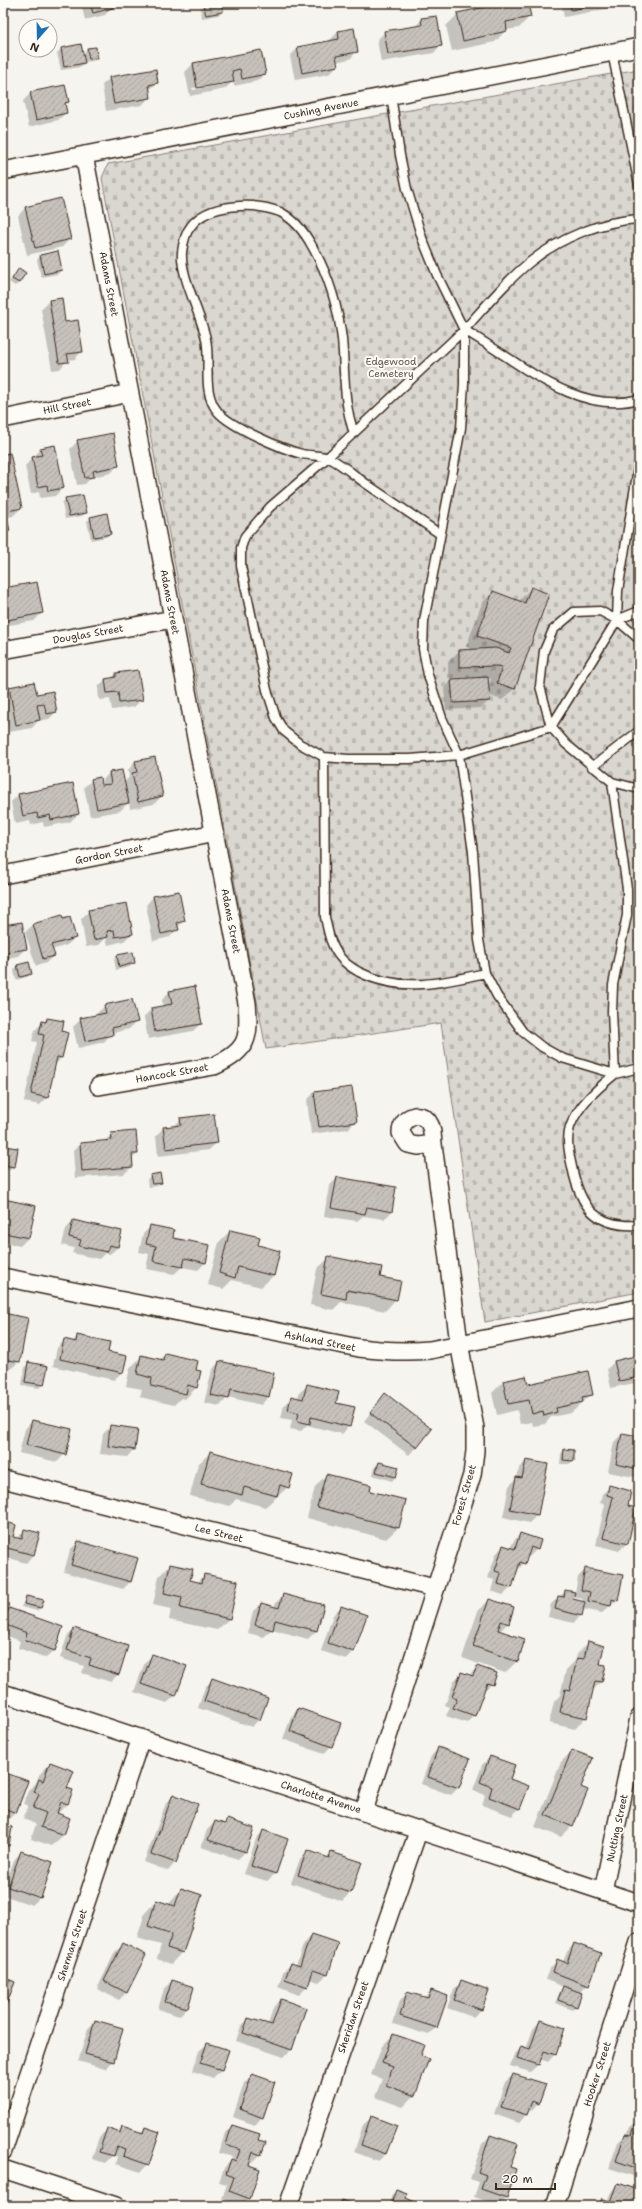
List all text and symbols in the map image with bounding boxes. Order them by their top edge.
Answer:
north arrow [18,18,58,58]
text: N [28,38,41,55]
street label: Cushing Avenue [282,95,360,123]
street label: Adams Street [96,250,122,318]
park label: Edgewood Cemetery [366,355,417,380]
street label: Hill Street [42,395,92,417]
street label: Adams Street [157,568,183,636]
street label: Douglas Street [52,621,124,647]
street label: Gordon Street [74,841,144,867]
street label: Adams Street [218,887,244,955]
street label: Hancock Street [135,1060,209,1086]
street label: Ashland Street [283,1328,357,1354]
street label: Forest Street [449,1463,479,1527]
street label: Lee Street [193,1521,245,1545]
street label: Charlotte Avenue [279,1778,363,1816]
street label: Nutting Street [603,1793,631,1863]
street label: Sherman Street [54,1907,90,1983]
street label: Sheridan Street [335,1979,371,2055]
street label: Hooker Street [580,2040,614,2108]
scale bar [496,2165,555,2191]
text: 20 m [502,2171,533,2187]

